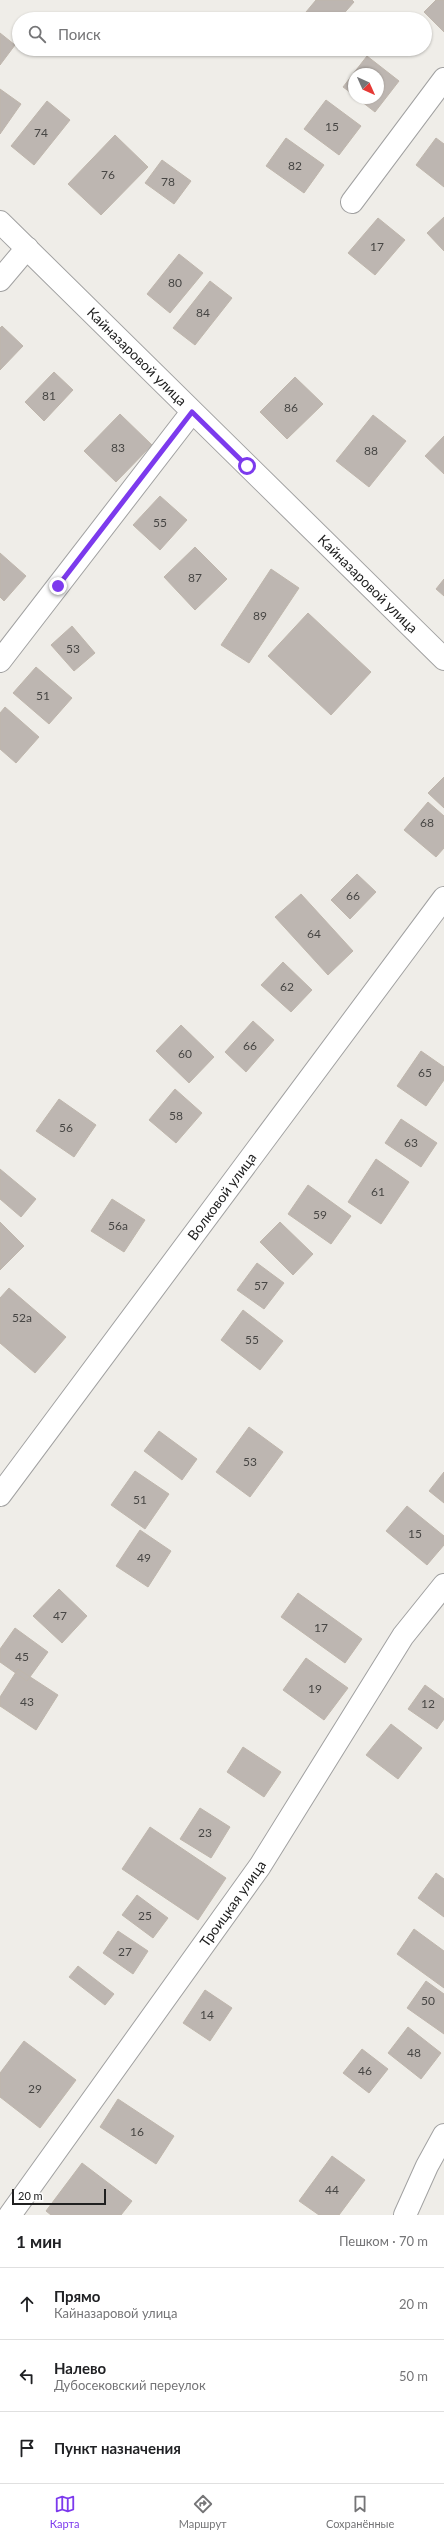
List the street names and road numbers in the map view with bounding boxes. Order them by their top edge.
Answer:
street label: Кайназаровой улица [84,304,191,409]
street label: Кайназаровой улица [315,531,422,636]
street label: Волковой улица [184,1149,260,1243]
street label: Троицкая улица [196,1857,269,1950]

